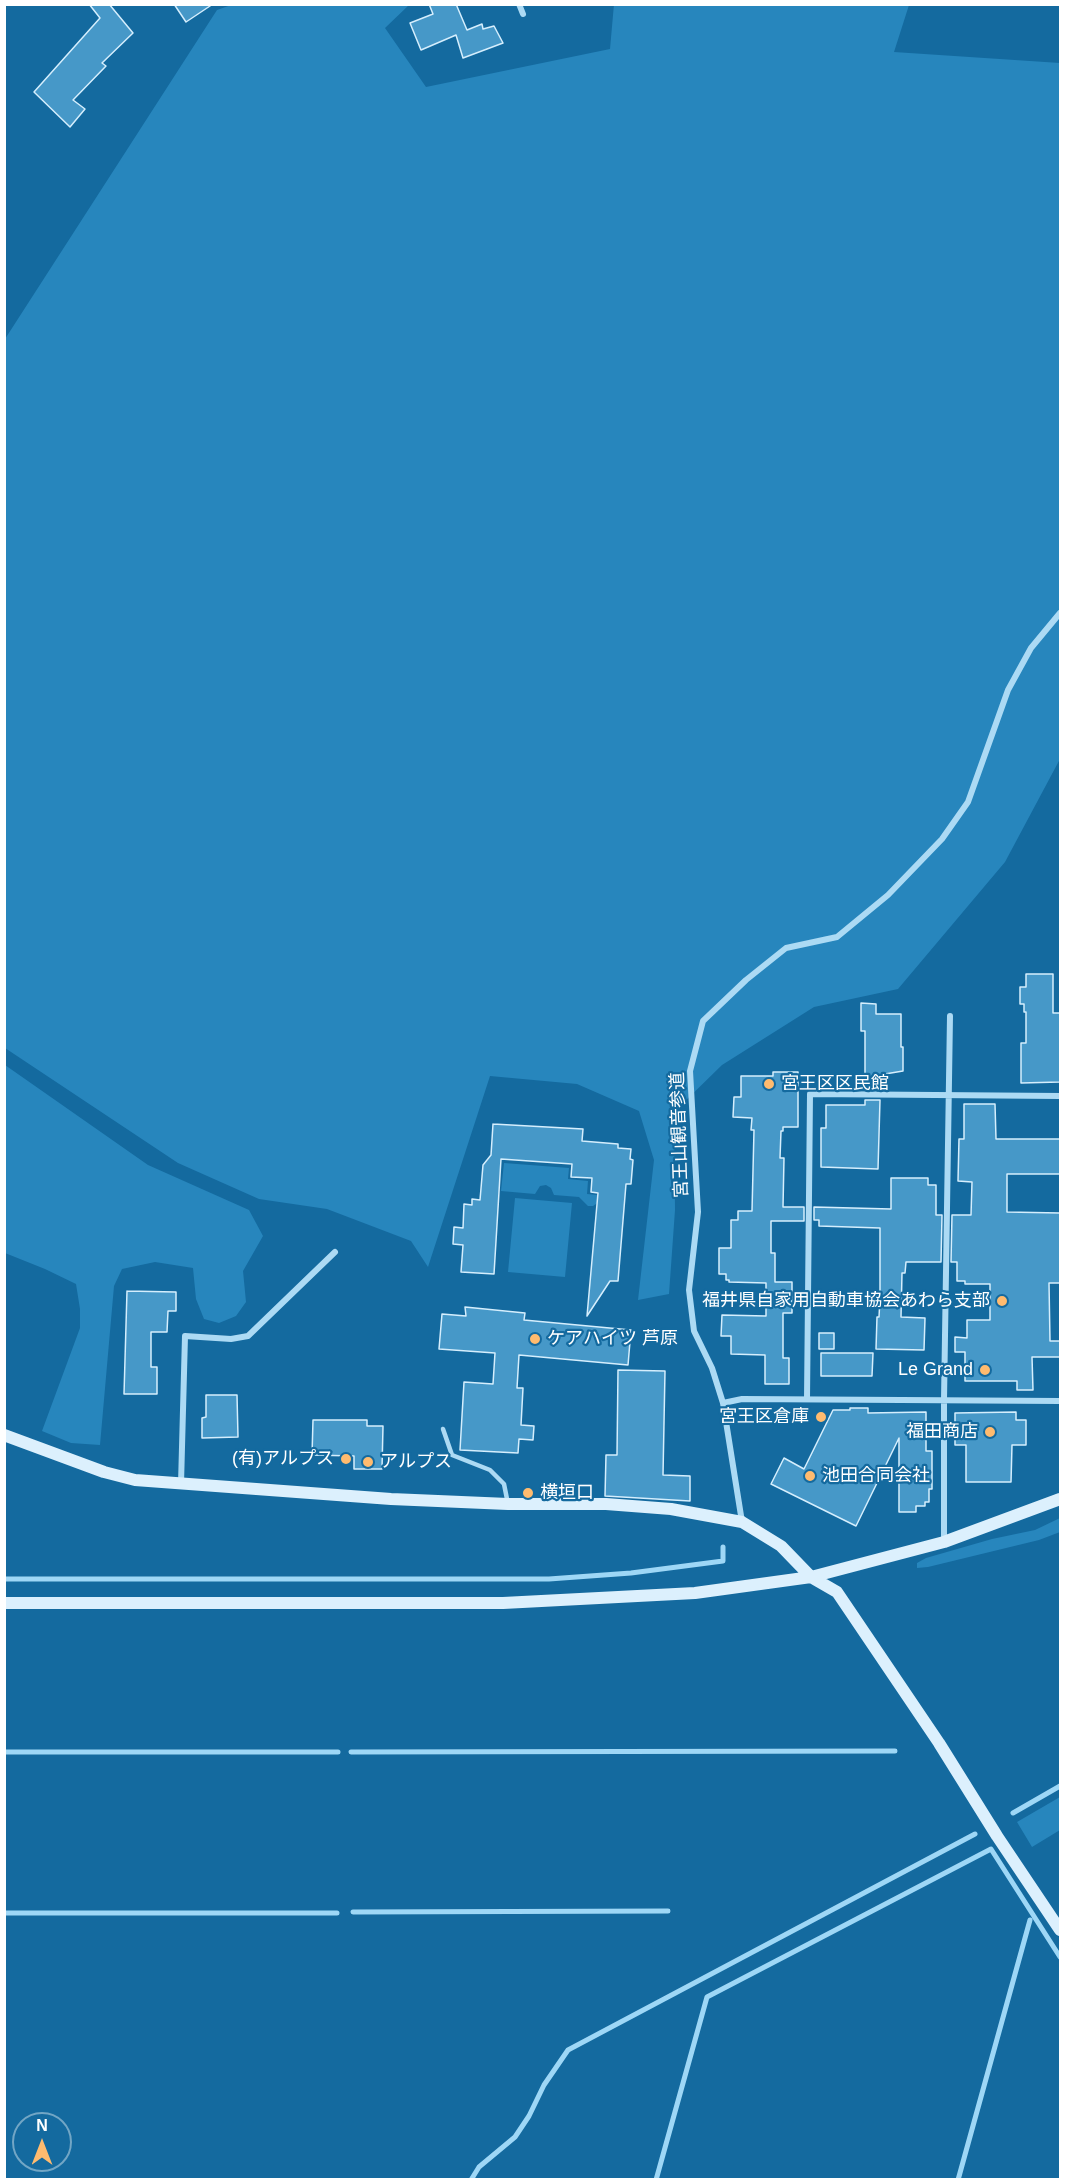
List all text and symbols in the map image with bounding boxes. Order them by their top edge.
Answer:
street label: 宮王山観音参道 [667,1072,693,1198]
place label: 宮王区区民館 [781,1073,889,1095]
marker: 宮王区区民館 [762,1077,776,1091]
place label: 福井県自家用自動車協会あわら支部 [702,1290,990,1312]
marker: 福井県自家用自動車協会あわら支部 [995,1294,1009,1308]
place label: ケアハイツ 芦原 [547,1328,678,1350]
marker: ケアハイツ 芦原 [528,1332,542,1346]
place label: Le Grand [898,1359,973,1381]
marker: Le Grand [978,1363,992,1377]
place label: 宮王区倉庫 [719,1406,809,1428]
marker: 宮王区倉庫 [814,1410,828,1424]
place label: 福田商店 [906,1421,978,1443]
marker: 福田商店 [983,1425,997,1439]
place label: (有)アルプス [232,1448,334,1470]
place label: アルプス [380,1451,452,1473]
marker: (有)アルプス [339,1452,353,1466]
marker: アルプス [361,1455,375,1469]
place label: 池田合同会社 [822,1465,930,1487]
marker: 池田合同会社 [803,1469,817,1483]
place label: 横垣口 [540,1482,594,1504]
marker: 横垣口 [521,1486,535,1500]
north arrow [12,2112,72,2172]
text: N [36,2117,48,2134]

